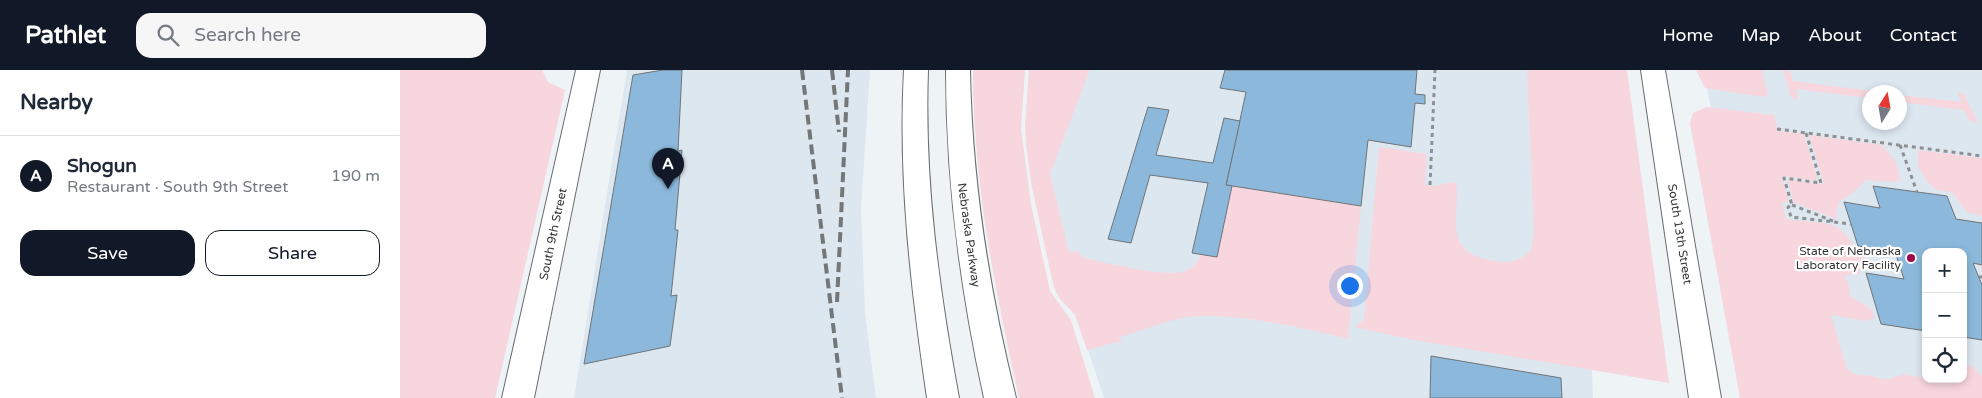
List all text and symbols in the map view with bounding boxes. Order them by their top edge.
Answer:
search box [136,13,486,58]
text: Pathlet [25,21,106,50]
icon: search [154,21,182,49]
text: Search here [194,24,301,46]
text: Home [1662,24,1713,46]
text: Map [1741,24,1780,46]
text: About [1808,24,1862,46]
text: Contact [1890,24,1957,46]
north arrow [1862,85,1907,130]
text: Nearby [20,90,93,115]
pin: A [652,148,684,189]
text: Shogun [67,155,137,177]
text: A [30,166,42,186]
text: 190 m [331,166,380,186]
text: Restaurant · South 9th Street [67,177,288,197]
street label: Nebraska Parkway [955,182,983,289]
street label: South 13th Street [1665,183,1695,286]
street label: South 9th Street [536,186,570,281]
button: Save [20,230,195,276]
button: Share [205,230,380,276]
place label: State of Nebraska Laboratory Facility [1796,244,1902,272]
map controls [1922,248,1967,383]
button: + [1922,248,1967,293]
marker: State of Nebraska Laboratory Facility [1905,252,1917,264]
your location [1337,273,1363,299]
button: − [1922,293,1967,338]
button: locate [1922,338,1967,383]

